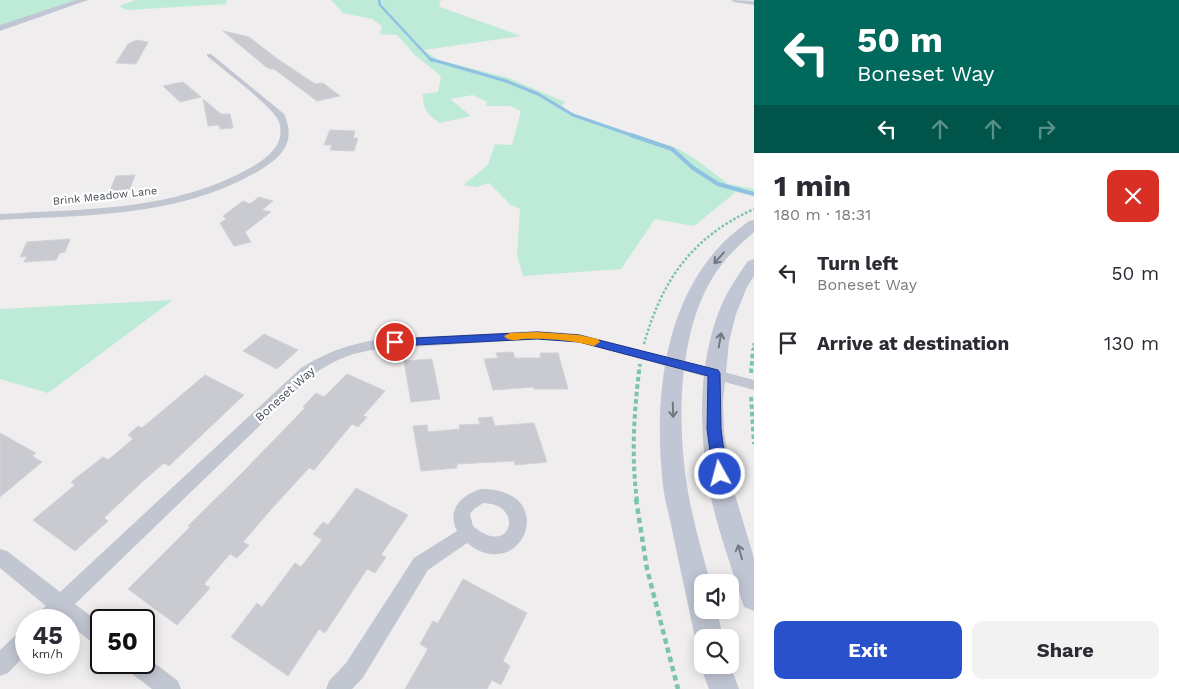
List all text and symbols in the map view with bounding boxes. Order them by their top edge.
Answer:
text: 50 m [857,19,943,61]
icon: left [774,20,839,85]
text: Boneset Way [857,61,994,86]
icon: left [873,115,901,143]
icon: ahead [926,115,954,143]
icon: ahead [979,115,1007,143]
icon: right [1032,115,1060,143]
text: 1 min [774,168,851,203]
button: close [1107,170,1159,222]
street label: Brink Meadow Lane [52,184,158,208]
text: 180 m · 18:31 [774,205,871,224]
one-way arrow [713,252,725,265]
text: Turn left [817,252,898,275]
icon: left [774,259,802,287]
text: 50 m [1112,262,1159,285]
text: Boneset Way [817,275,917,294]
pin [374,321,416,363]
icon: arrive [381,328,409,356]
icon: arrive [774,329,802,357]
text: Arrive at destination [817,332,1009,355]
text: 130 m [1104,332,1159,355]
one-way arrow [716,333,726,349]
street label: Boneset Way [252,363,318,424]
one-way arrow [668,402,677,418]
position arrow [693,447,745,499]
one-way arrow [735,544,745,560]
map controls [694,574,739,674]
button: sound [694,574,739,619]
speed limit sign: 50 [90,609,155,674]
text: 45 [32,621,63,650]
button: Exit [774,621,962,679]
button: Share [972,621,1159,679]
button: search [694,629,739,674]
text: km/h [32,647,63,661]

